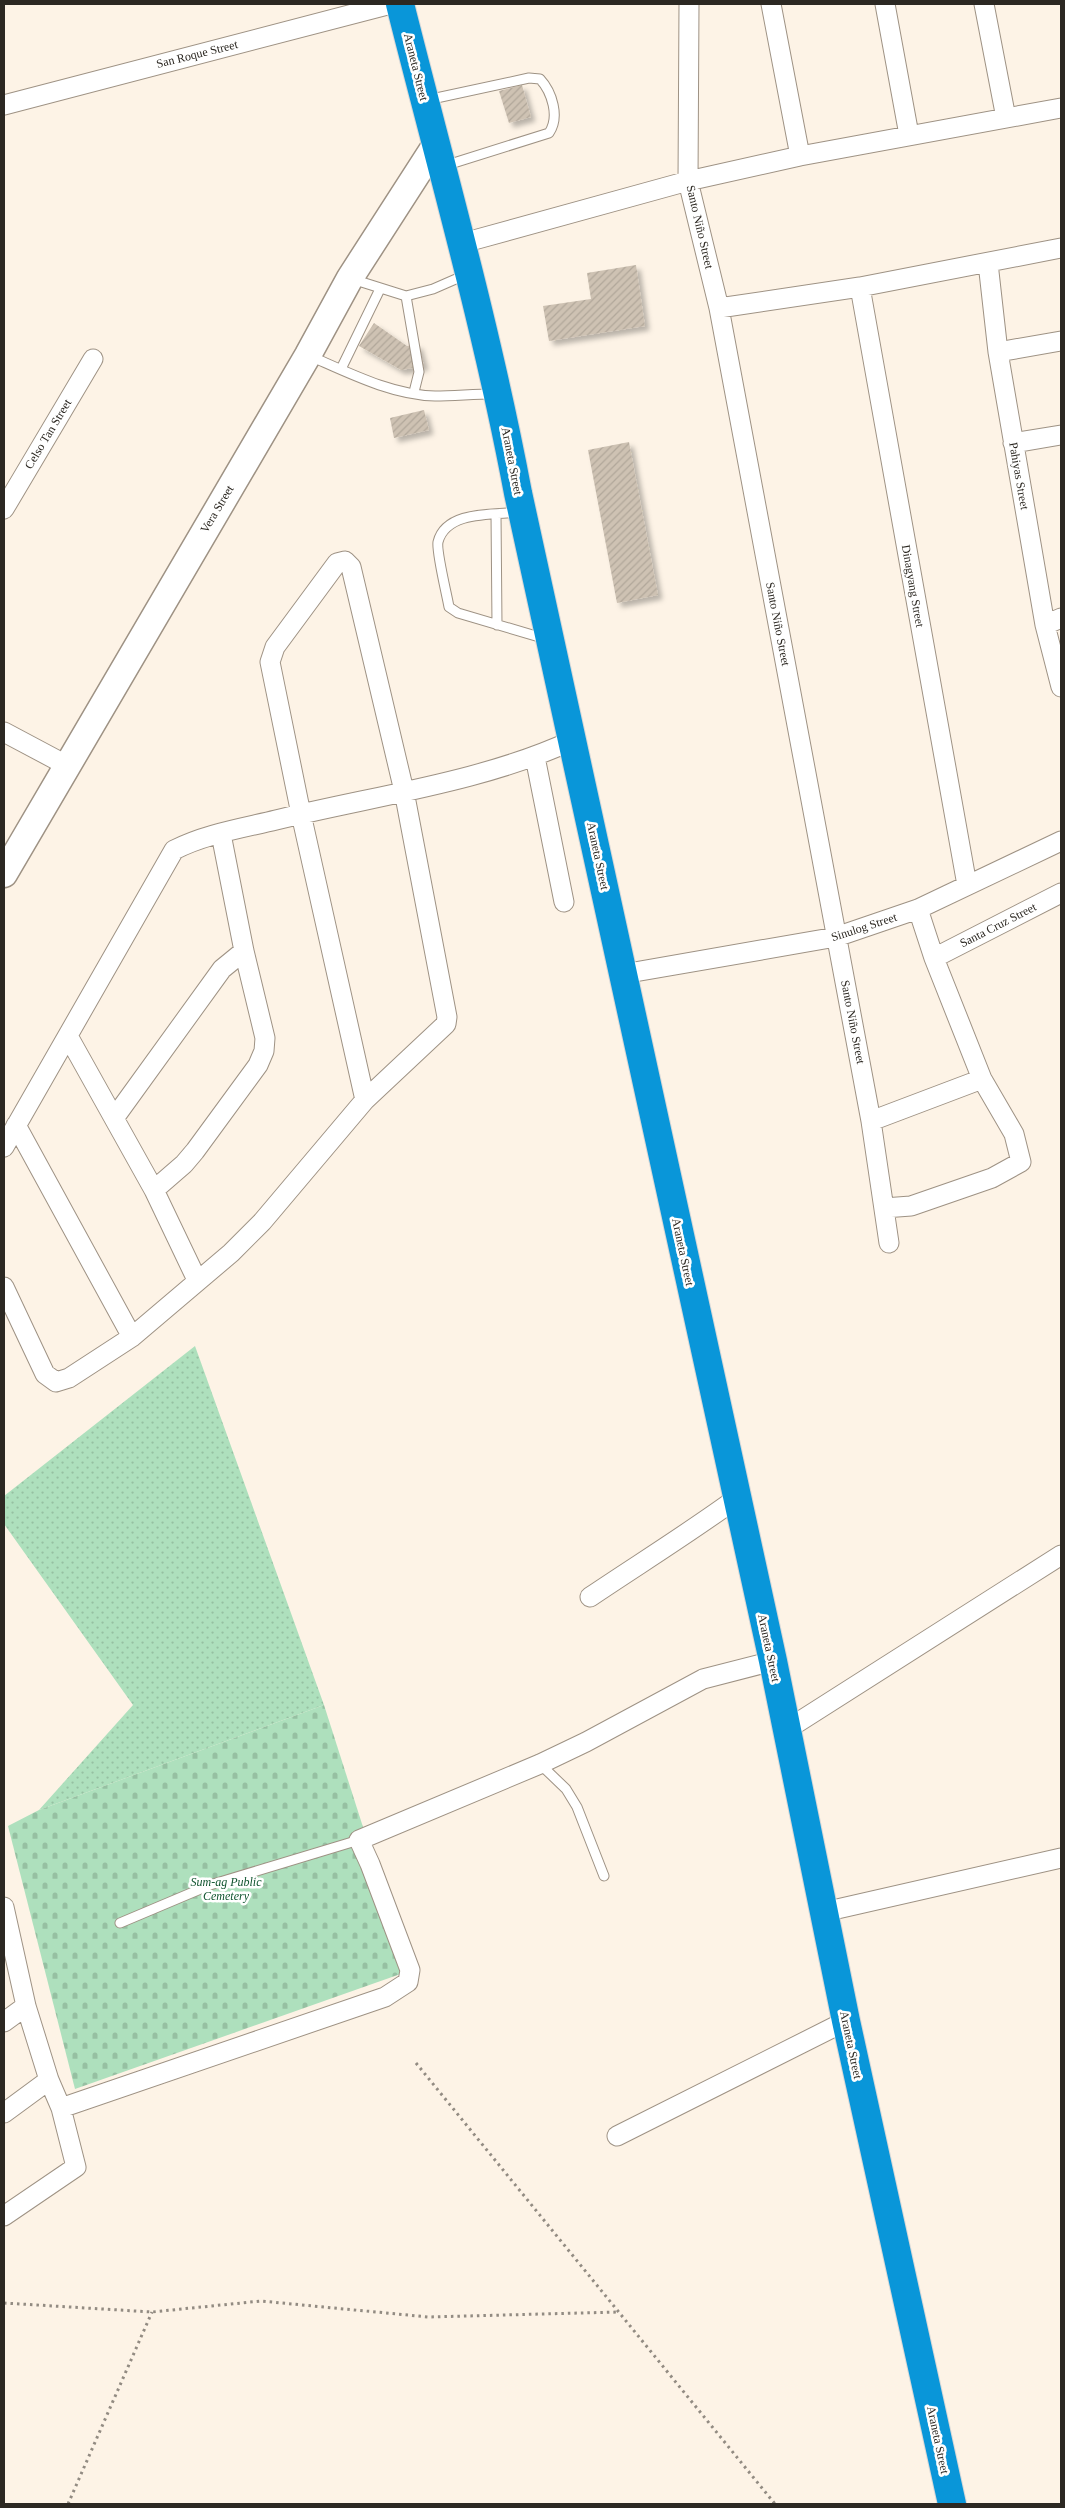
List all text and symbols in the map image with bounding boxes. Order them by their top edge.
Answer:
street label: Araneta Street [401,32,431,103]
street label: San Roque Street [155,37,240,71]
street label: Santo Niño Street [684,184,717,271]
street label: Celso Tan Street [22,396,75,471]
street label: Araneta Street [499,426,526,497]
street label: Pahiyas Street [1006,441,1032,512]
street label: Vera Street [197,482,237,535]
street label: Dinagyang Street [899,544,927,629]
street label: Santo Niño Street [763,581,793,668]
street label: Araneta Street [584,821,612,892]
street label: Santa Cruz Street [957,899,1039,950]
street label: Sinulog Street [829,910,899,944]
street label: Santo Niño Street [838,979,868,1066]
street label: Araneta Street [669,1217,697,1288]
street label: Araneta Street [755,1613,783,1684]
park label: Sum-ag Public Cemetery [191,1875,262,1903]
street label: Araneta Street [837,2010,865,2081]
street label: Araneta Street [924,2405,952,2476]

